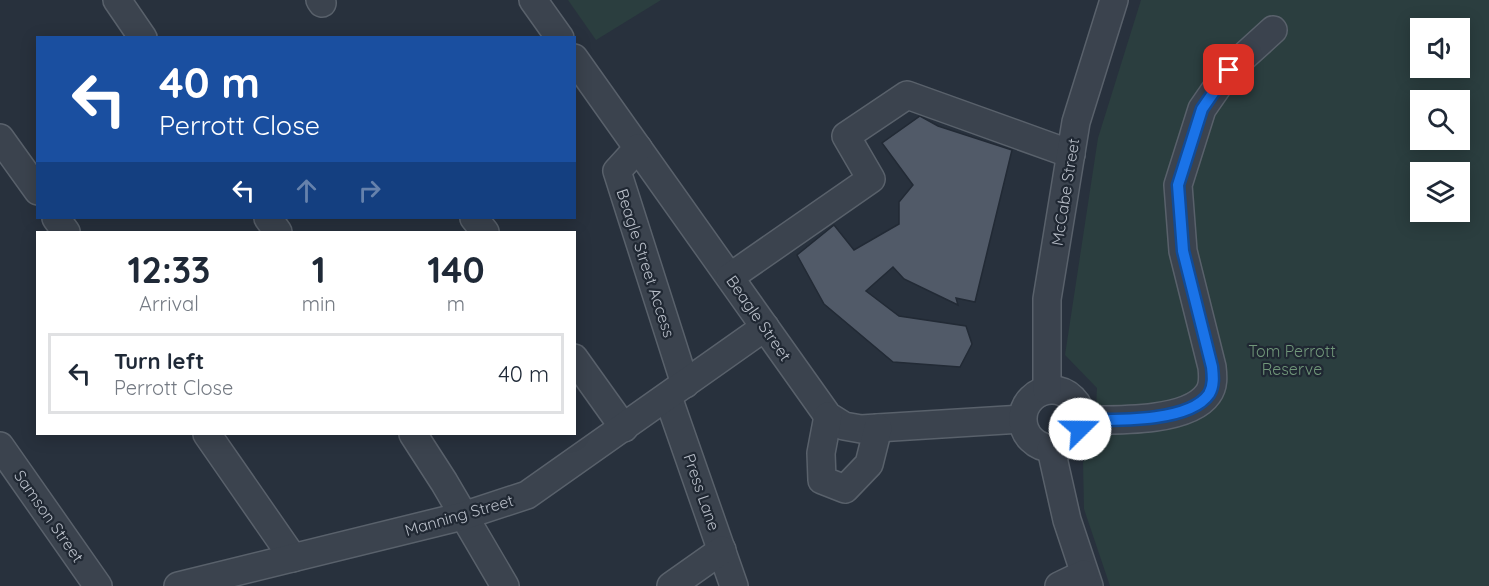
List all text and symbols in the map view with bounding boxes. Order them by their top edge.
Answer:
map controls [1410,18,1470,222]
button: sound [1410,18,1470,78]
pin [1203,44,1254,95]
icon: arrive [1212,53,1245,86]
text: 40 m [159,56,260,109]
icon: left [60,60,138,138]
button: search [1410,90,1470,150]
text: Perrott Close [159,108,320,142]
street label: McCabe Street [1047,137,1083,247]
button: layers [1410,162,1470,222]
icon: left [227,174,260,207]
icon: ahead [290,174,323,207]
icon: right [353,174,386,207]
street label: Beagle Street Access [613,186,679,340]
text: 12:33 [127,247,210,292]
text: 1 [312,247,326,292]
text: 140 [427,247,485,292]
street label: Beagle Street [722,271,796,365]
text: Arrival [139,291,199,316]
text: min [302,291,336,316]
text: m [447,291,465,316]
park label: Tom Perrott Reserve [1248,341,1336,379]
text: Turn left [114,347,204,375]
icon: left [63,357,96,390]
text: 40 m [498,360,549,388]
text: Perrott Close [114,375,233,400]
position arrow [1048,397,1112,461]
street label: Press Lane [679,451,725,533]
street label: Samson Street [10,466,88,566]
street label: Manning Street [402,490,516,540]

